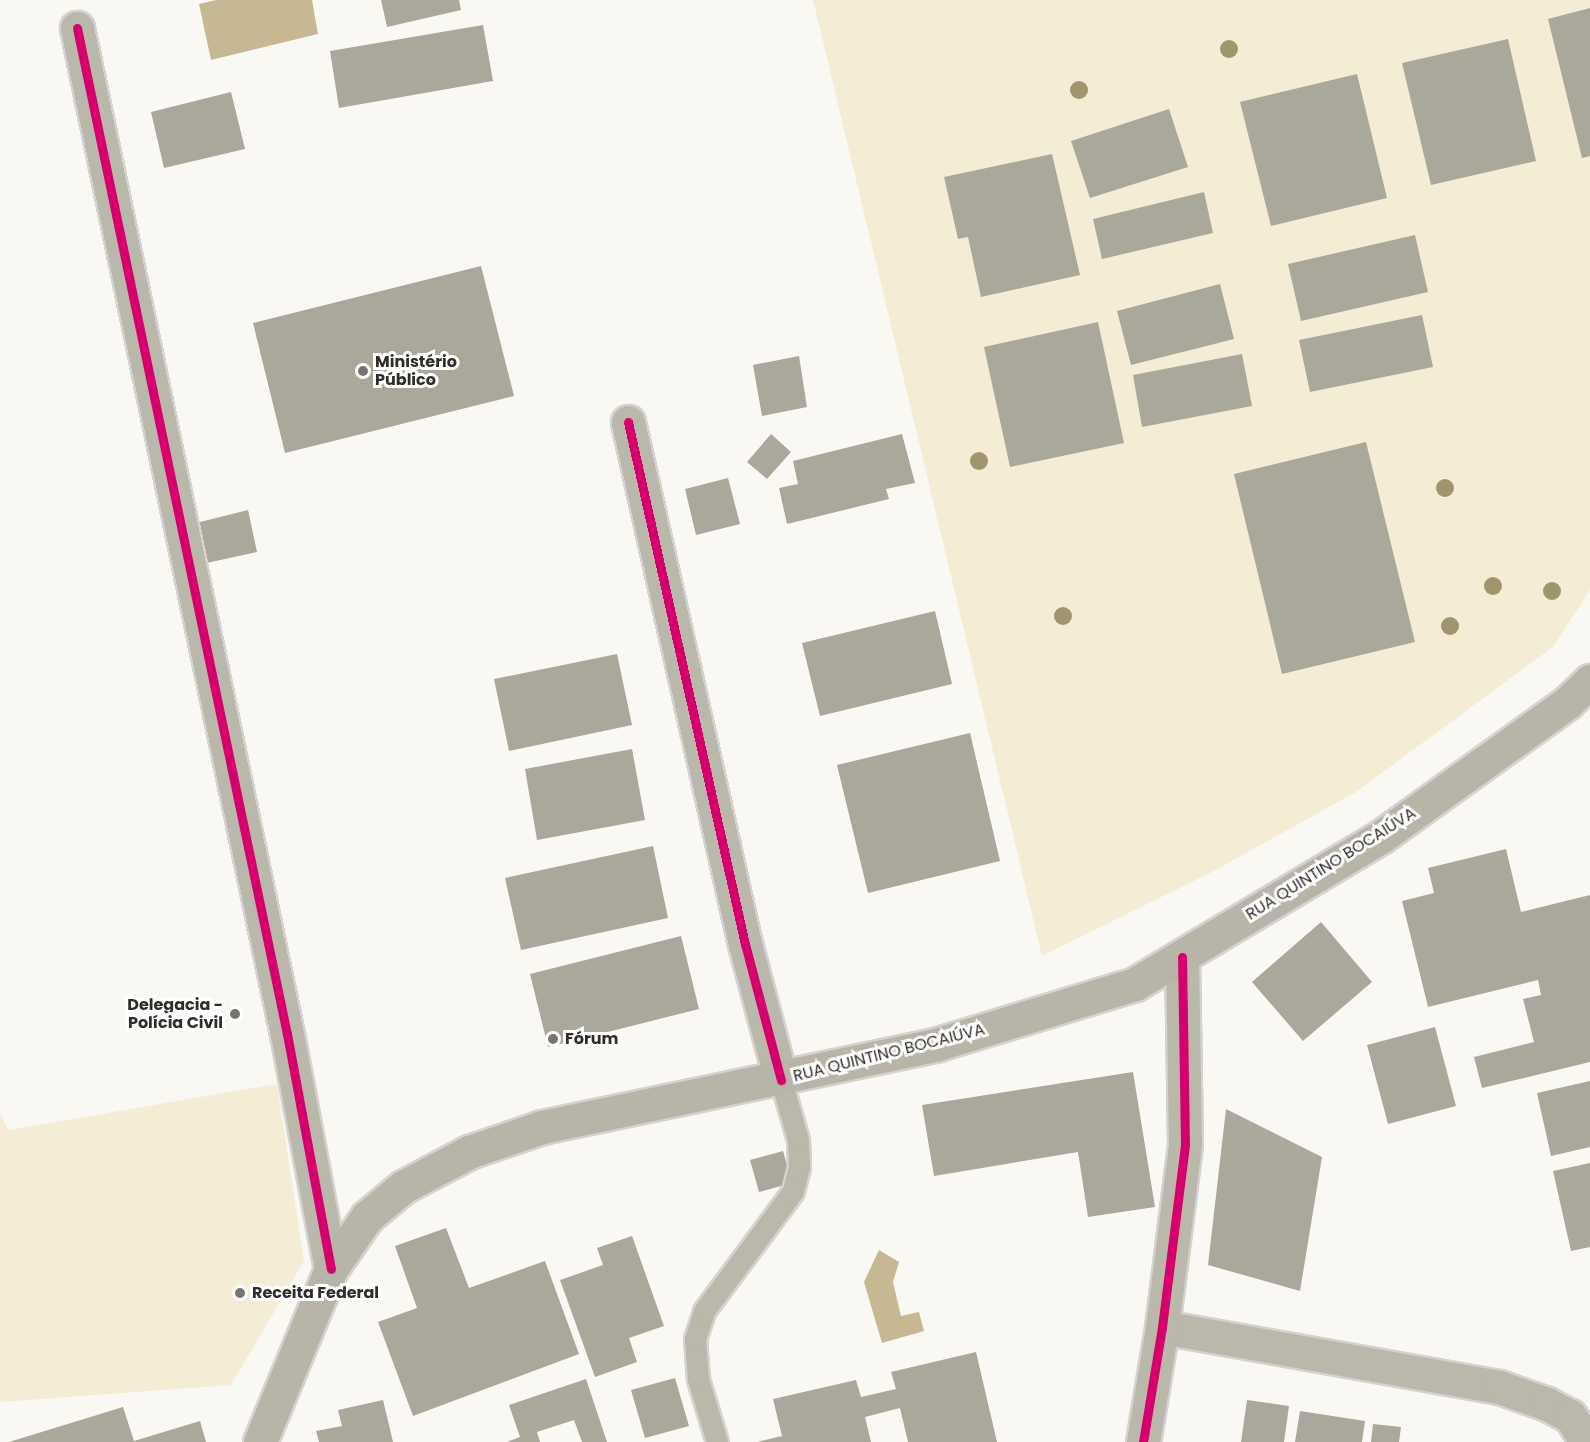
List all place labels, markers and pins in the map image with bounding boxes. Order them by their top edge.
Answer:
place label: Ministério Público [375,352,457,390]
marker: Ministério Público [356,364,370,378]
place label: Delegacia - Polícia Civil [127,995,223,1033]
marker: Delegacia - Polícia Civil [228,1007,242,1021]
place label: Fórum [565,1029,619,1049]
marker: Fórum [546,1032,560,1046]
place label: Receita Federal [252,1283,379,1303]
marker: Receita Federal [233,1286,247,1300]

